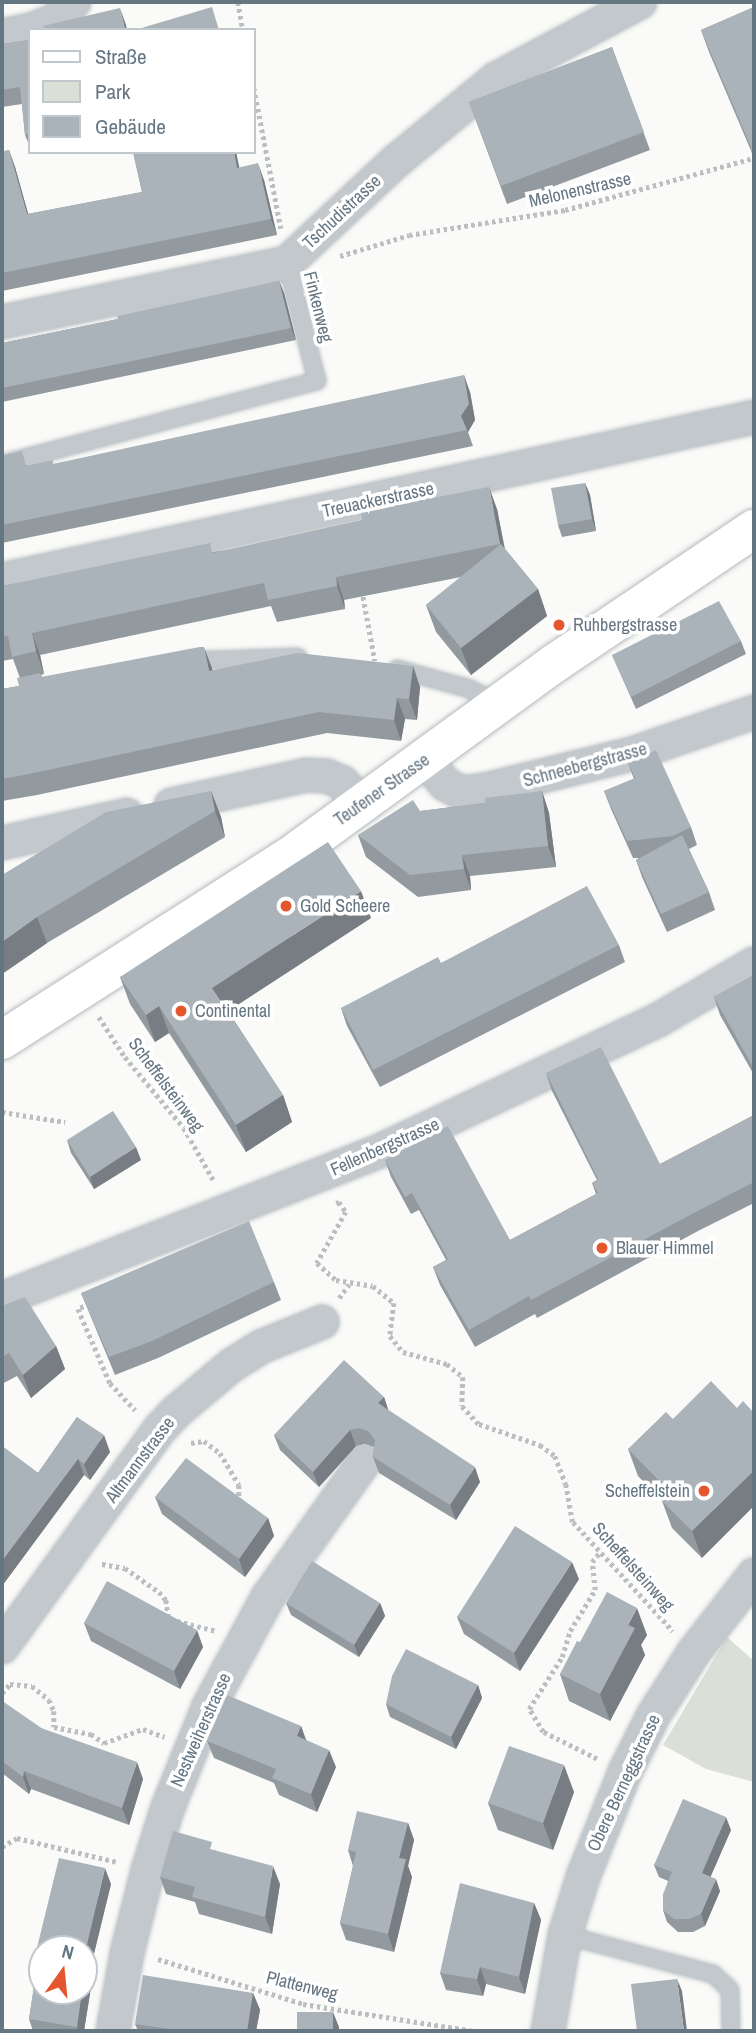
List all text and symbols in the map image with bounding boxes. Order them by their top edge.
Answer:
legend [28,28,256,154]
text: Straße [95,42,147,71]
text: Park [95,77,130,106]
text: Gebäude [95,112,166,141]
street label: Melonenstrasse [527,168,633,212]
street label: Tschudistrasse [298,170,386,254]
street label: Finkenweg [299,269,337,345]
street label: Treuackerstrasse [320,478,436,522]
place label: Ruhbergstrasse [573,614,677,636]
marker: Ruhbergstrasse [551,617,567,633]
street label: Schneebergstrasse [521,738,649,792]
street label: Teufener Strasse [330,749,434,831]
place label: Gold Scheere [300,895,390,917]
marker: Gold Scheere [278,898,294,914]
place label: Continental [195,1000,270,1022]
marker: Continental [173,1003,189,1019]
street label: Scheffelsteinweg [124,1034,208,1136]
street label: Fellenbergstrasse [327,1113,443,1181]
place label: Blauer Himmel [616,1237,714,1259]
marker: Blauer Himmel [594,1240,610,1256]
street label: Altmannstrasse [101,1413,179,1507]
place label: Scheffelstein [605,1480,690,1502]
marker: Scheffelstein [696,1483,712,1499]
street label: Scheffelsteinweg [587,1518,679,1616]
street label: Nestweiherstrasse [166,1670,236,1790]
street label: Obere Berneggstrasse [583,1711,665,1855]
north arrow [28,1935,98,2005]
text: N [59,1938,77,1966]
street label: Plattenweg [264,1967,340,2005]

